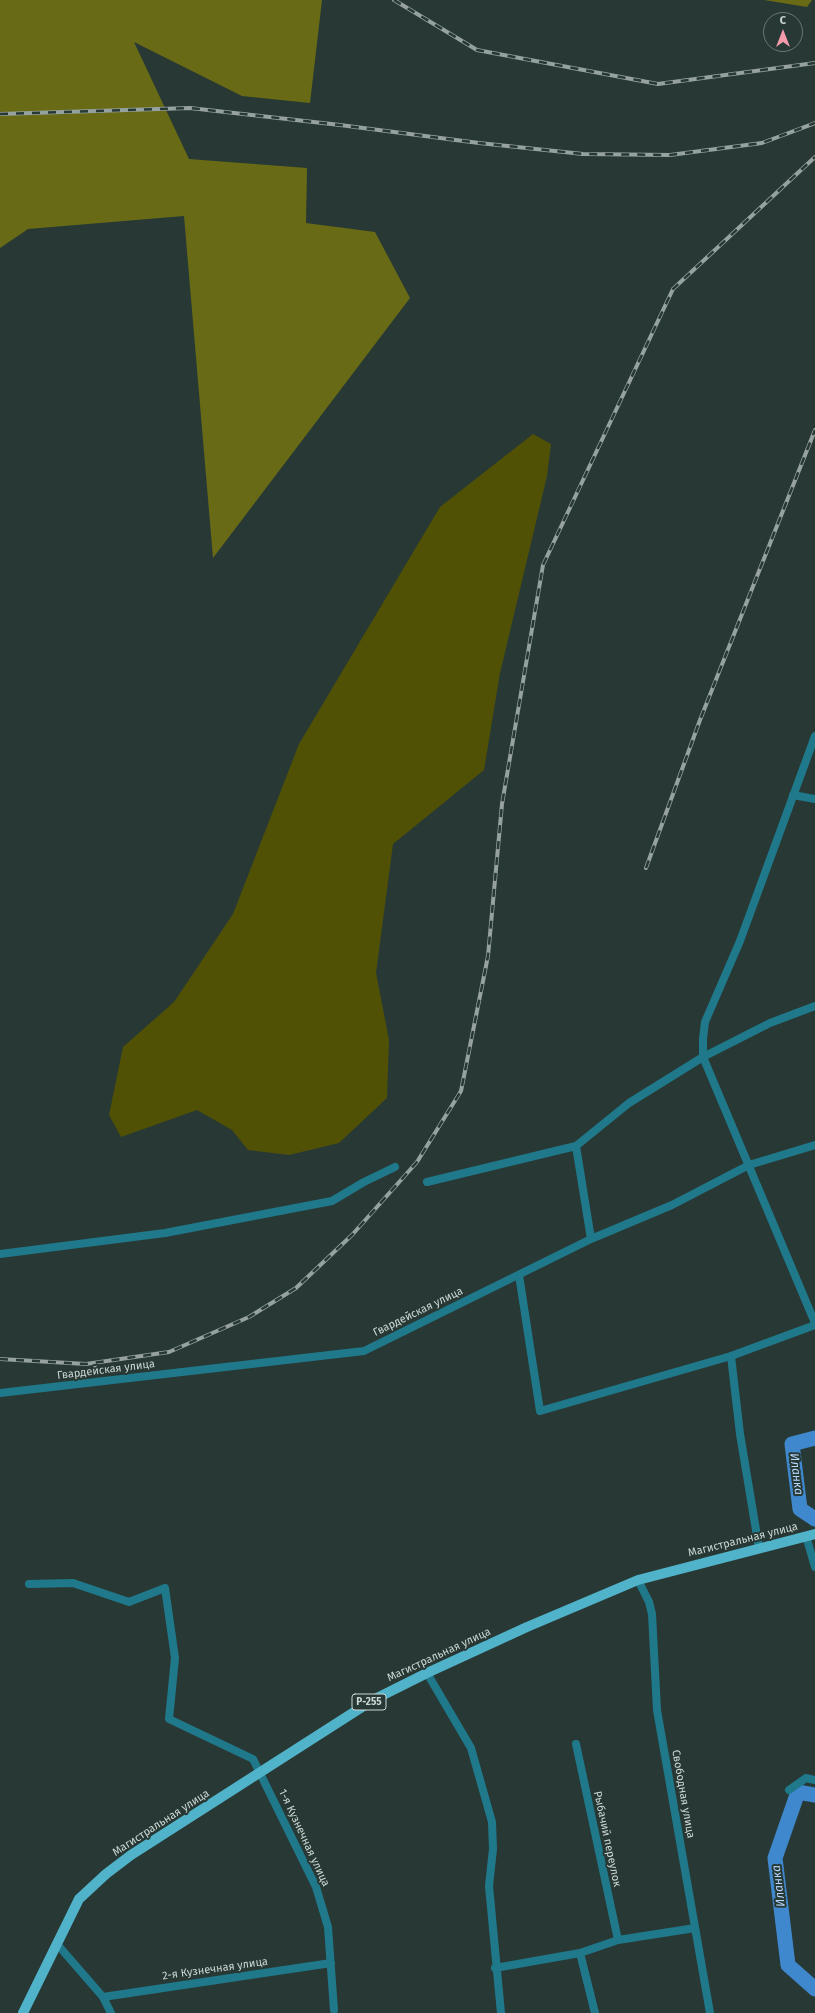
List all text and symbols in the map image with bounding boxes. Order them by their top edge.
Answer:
north arrow [763,12,803,52]
text: С [780,14,786,27]
street label: Гвардейская улица [371,1285,465,1339]
street label: Гвардейская улица [56,1357,156,1383]
water label: Иланка [786,1452,806,1496]
street label: Магистральная улица [687,1520,799,1560]
street label: Магистральная улица [385,1625,493,1685]
road number: Р-255 [352,1694,386,1710]
street label: Свободная улица [669,1749,697,1839]
street label: Магистральная улица [110,1787,212,1859]
street label: 1-я Кузнечная улица [276,1787,332,1889]
street label: Рыбачий переулок [590,1790,624,1888]
water label: Иланка [769,1864,789,1908]
street label: 2-я Кузнечная улица [161,1955,269,1983]

